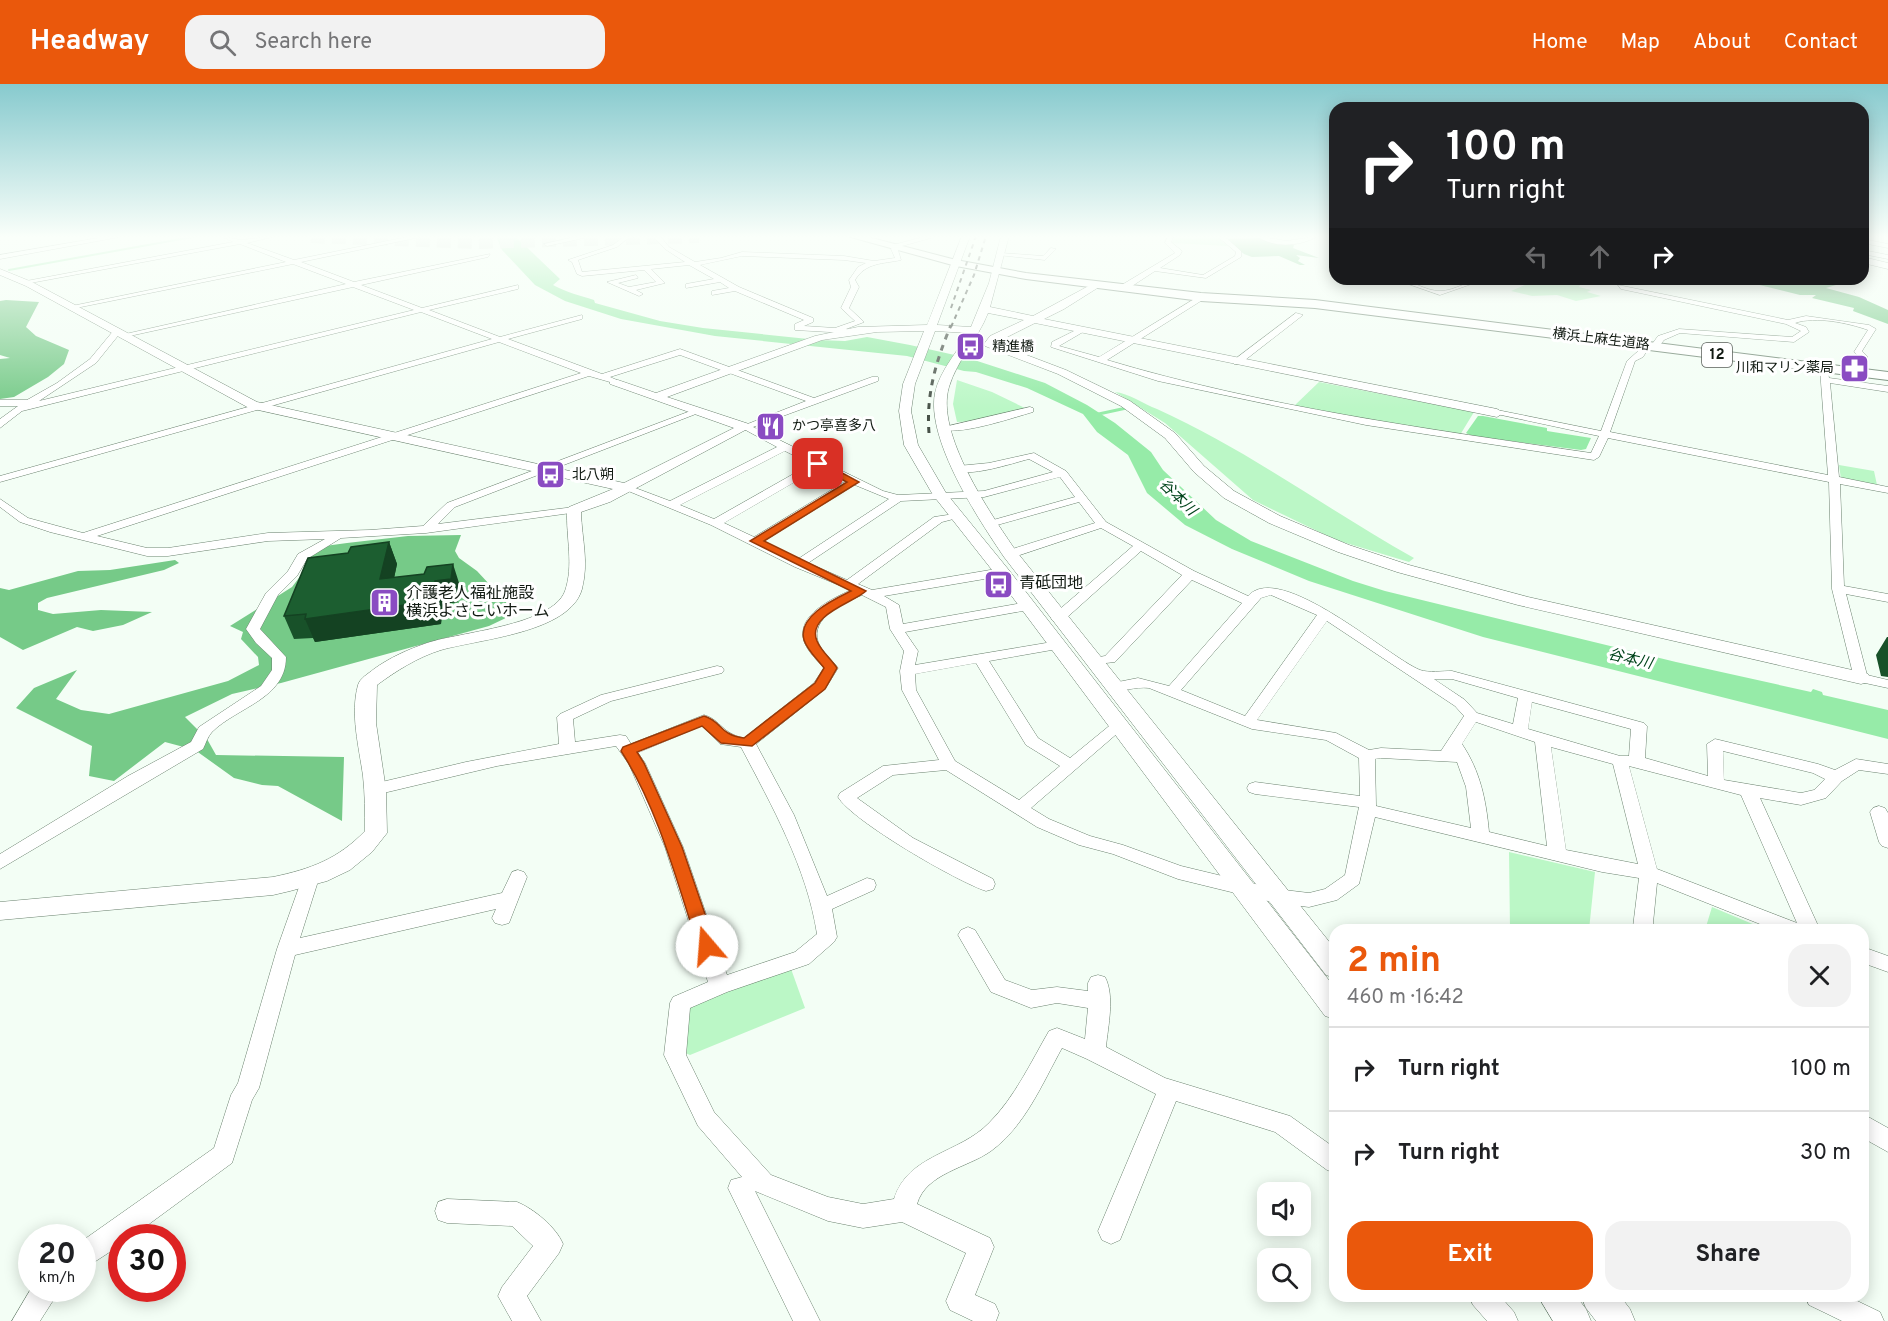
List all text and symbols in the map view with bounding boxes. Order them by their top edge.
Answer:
search box [185,15,605,69]
text: Headway [30,24,149,60]
icon: search [206,26,239,59]
text: Search here [254,29,372,56]
text: Home [1532,29,1588,56]
text: Map [1621,29,1660,56]
text: About [1693,29,1751,56]
text: Contact [1784,29,1858,56]
text: 100 m [1446,122,1565,175]
icon: right [1347,126,1425,204]
text: Turn right [1446,174,1565,208]
icon: left [1520,240,1553,273]
icon: ahead [1583,240,1616,273]
icon: right [1646,240,1679,273]
street label: 横浜上麻生道路 [1551,326,1651,354]
bus stop icon: 精進橋 [955,331,987,363]
place label: 精進橋 [992,338,1034,356]
road number: 12 [1702,343,1732,367]
pharmacy icon: 川和マリン薬局 [1839,352,1871,384]
place label: 川和マリン薬局 [1736,360,1834,377]
restaurant icon: かつ亭喜多八 [755,410,787,442]
place label: かつ亭喜多八 [792,418,876,435]
pin [792,438,843,489]
icon: arrive [801,447,834,480]
bus stop icon: 北八朔 [535,459,567,491]
place label: 北八朔 [572,466,614,484]
water label: 谷本川 [1154,476,1201,522]
bus stop icon: 青砥団地 [982,568,1014,600]
place label: 青砥団地 [1019,574,1083,594]
place label: 介護老人福祉施設 横浜よさこいホーム [406,584,550,622]
building icon: 介護老人福祉施設 横浜よさこいホーム [369,587,401,619]
water label: 谷本川 [1606,646,1656,675]
position arrow [675,914,739,978]
text: 2 min [1347,939,1441,985]
button: close [1788,944,1851,1007]
text: 460 m · 16:42 [1347,985,1464,1011]
icon: right [1347,1053,1380,1086]
text: Turn right [1398,1056,1500,1083]
text: 100 m [1791,1056,1851,1083]
icon: right [1347,1137,1380,1170]
text: Turn right [1398,1140,1500,1167]
text: 30 m [1800,1140,1851,1167]
map controls [1257,1182,1311,1302]
button: sound [1257,1182,1311,1236]
button: Exit [1347,1221,1593,1290]
button: Share [1605,1221,1851,1290]
speed limit sign: 30 [108,1224,186,1302]
text: 20 [38,1237,76,1274]
button: search [1257,1248,1311,1302]
text: km/h [39,1269,75,1288]

